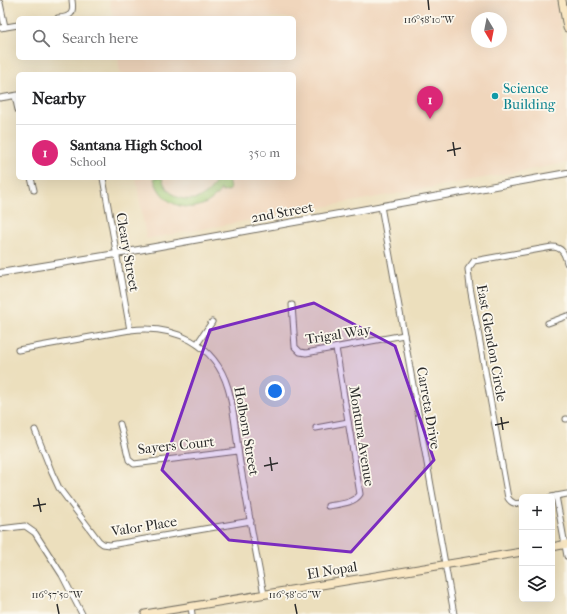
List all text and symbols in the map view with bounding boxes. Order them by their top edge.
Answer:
north arrow [471,12,507,48]
text: 116°58'10"W [404,14,455,26]
search box [16,16,296,60]
icon: search [30,27,52,49]
text: Search here [62,29,138,47]
place label: Science Building [503,80,556,113]
pin: 1 [417,86,443,119]
text: Nearby [32,88,86,108]
marker: Science Building [490,91,500,101]
text: Santana High School [70,136,202,154]
text: 1 [43,145,47,160]
text: 350 m [248,145,280,160]
text: School [70,154,106,169]
street label: 2nd Street [250,199,315,226]
street label: Cleary Street [112,211,143,293]
street label: East Glendon Circle [473,283,510,403]
street label: Trigal Way [304,321,372,348]
street label: Carreta Drive [413,366,444,451]
your location [265,381,285,401]
street label: Holborn Street [230,385,263,477]
street label: Montura Avenue [345,385,378,487]
street label: Sayers Court [137,433,215,458]
map controls [519,494,555,602]
button: + [519,494,555,530]
street label: Valor Place [109,513,178,540]
button: − [519,530,555,566]
street label: El Nopal [306,558,359,583]
button: layers [519,566,555,602]
text: 116°57'50"W [32,589,84,601]
text: 116°58'00"W [269,589,322,601]

